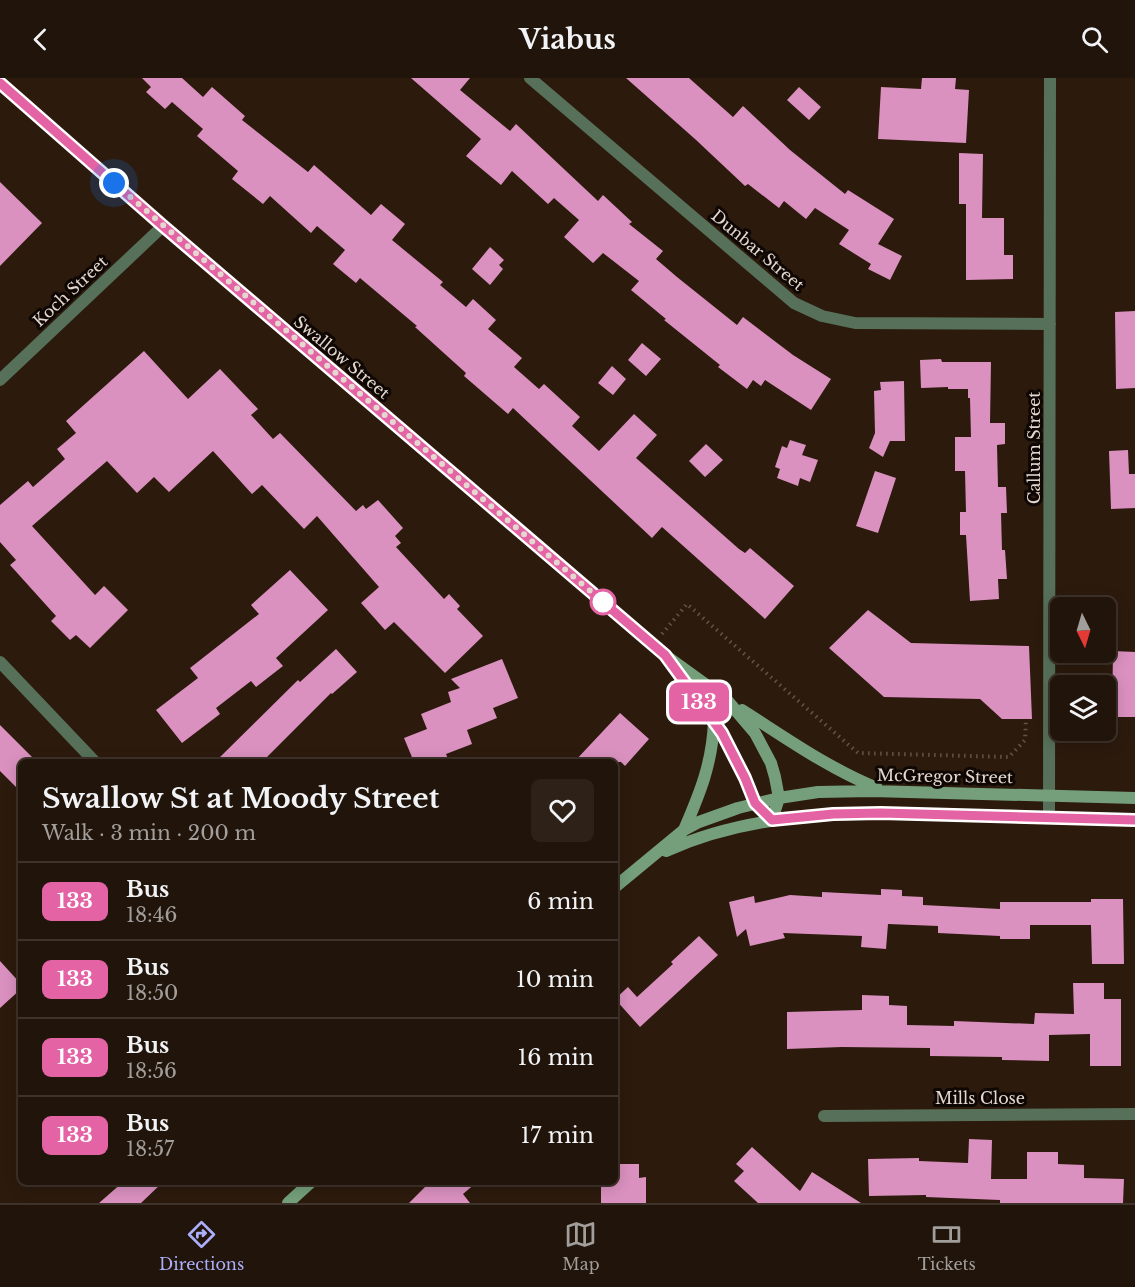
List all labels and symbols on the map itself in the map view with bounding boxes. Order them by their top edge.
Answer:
your location [99,168,129,198]
street label: Dunbar Street [707,205,809,295]
street label: Koch Street [29,251,111,331]
street label: Swallow Street [290,311,394,403]
street label: Callum Street [1024,392,1044,504]
unlabelled marker [590,589,616,615]
north arrow [1050,597,1116,663]
line badge: 133 [664,682,734,722]
street label: McGregor Street [877,765,1013,787]
street label: Mills Close [935,1088,1025,1108]

